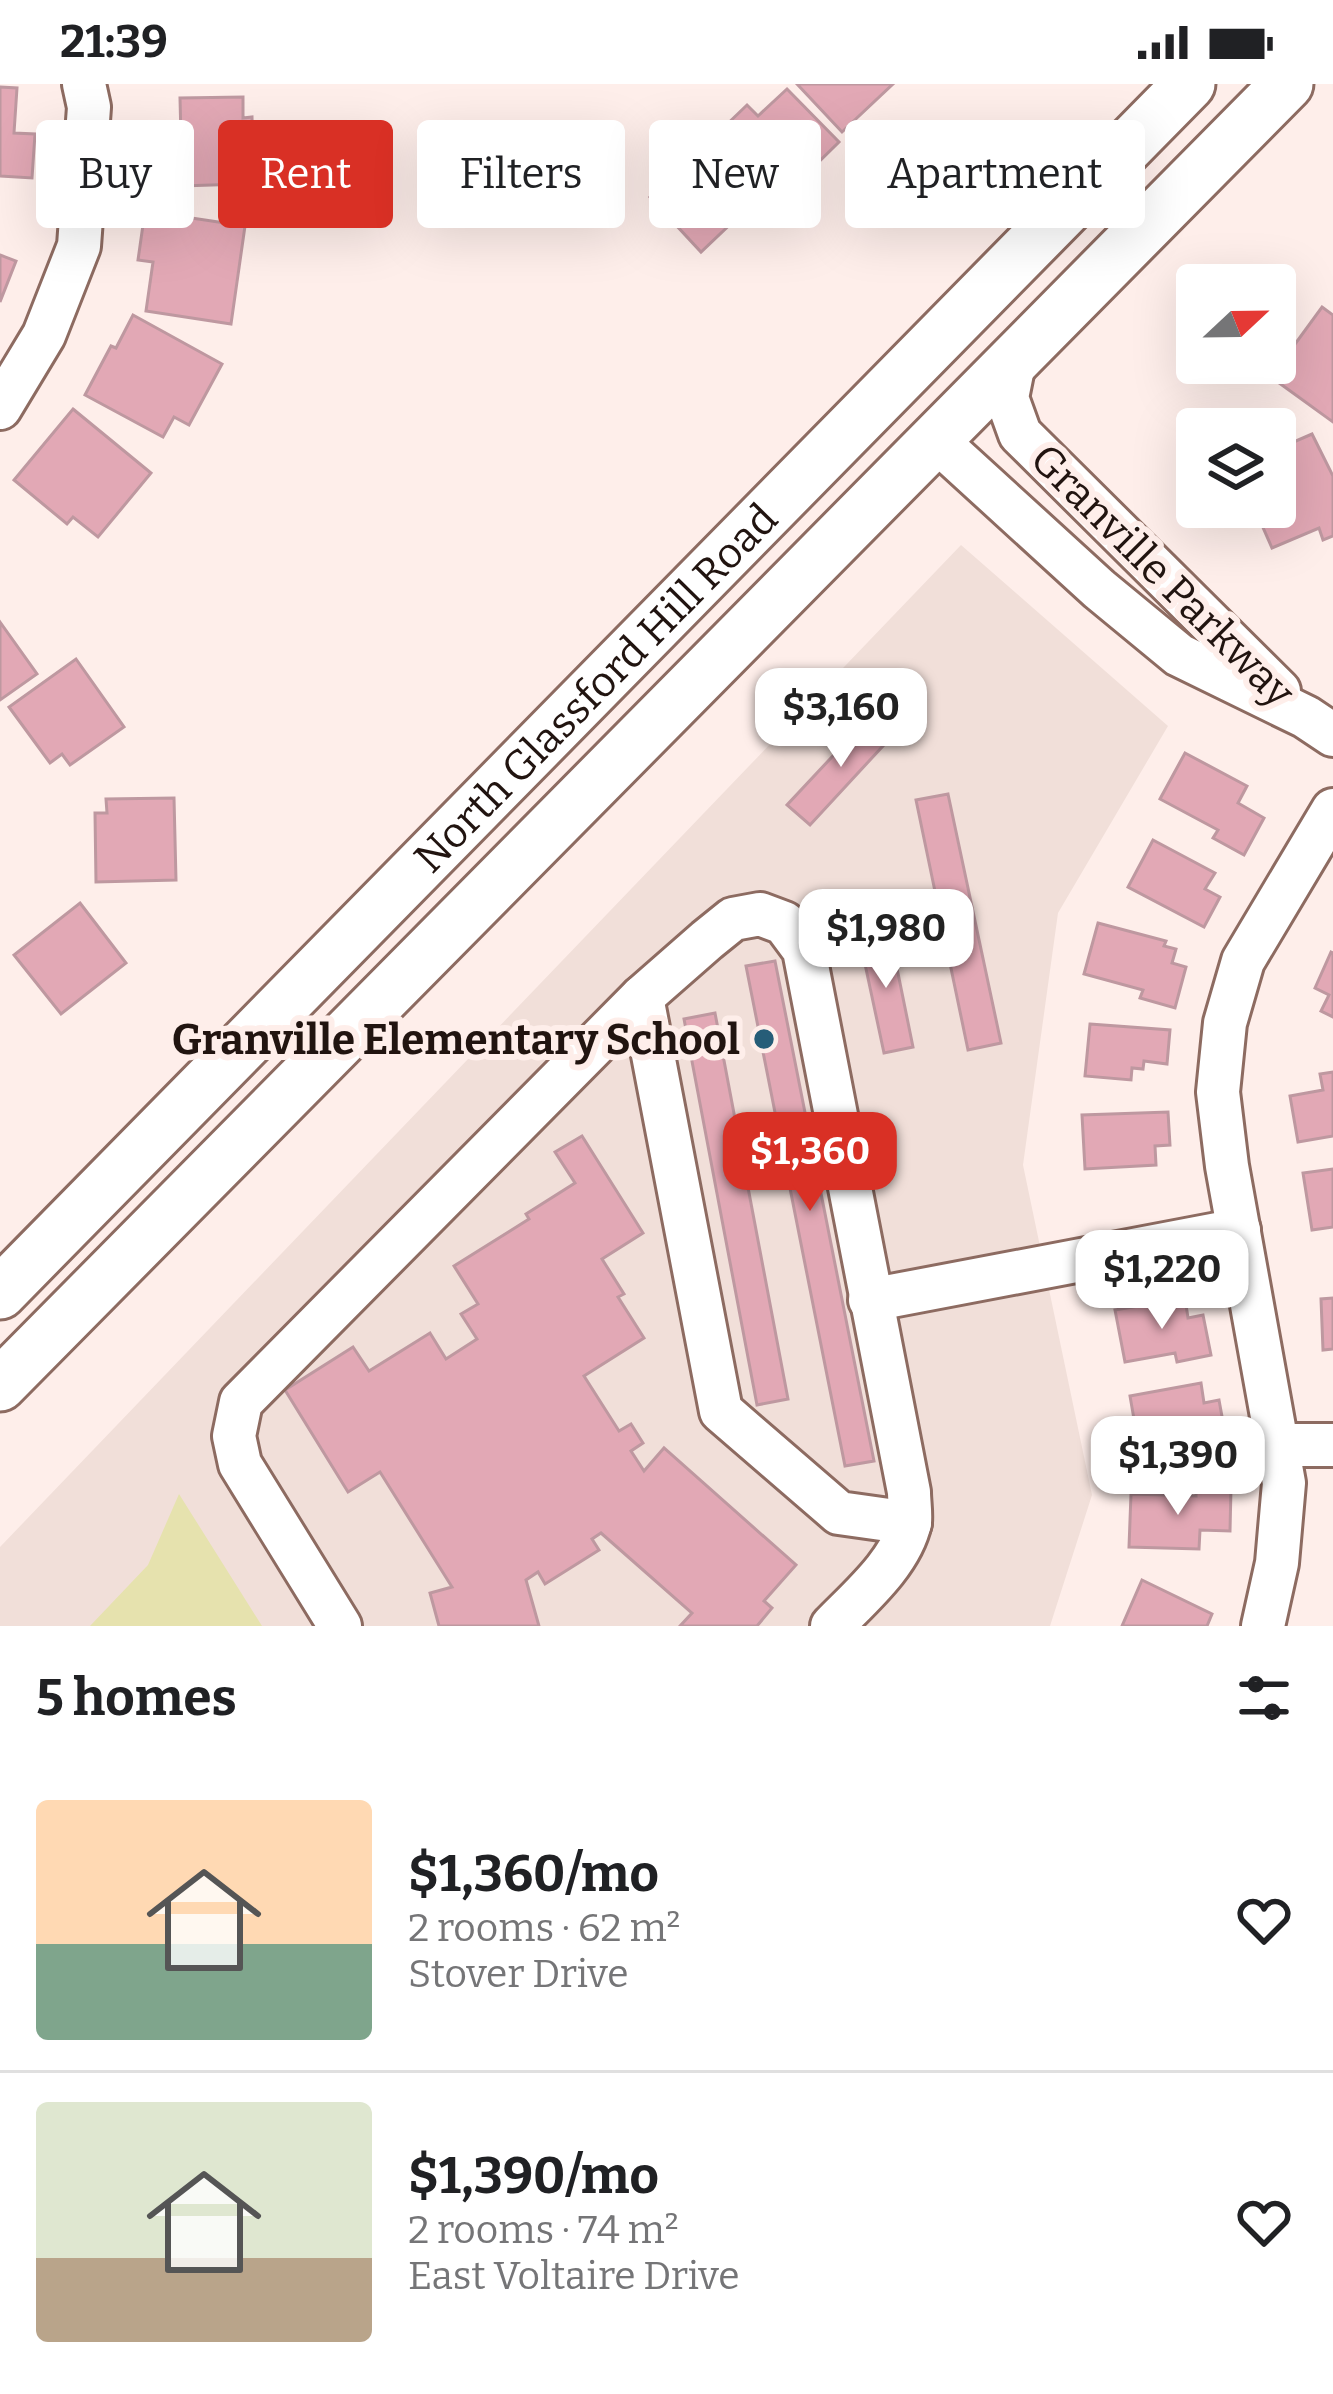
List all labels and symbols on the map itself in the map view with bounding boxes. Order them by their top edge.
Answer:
north arrow [1176,264,1296,384]
street label: Granville Parkway [1020,434,1305,718]
street label: North Glassford Hill Road [404,494,788,883]
pin: $3,160 [743,668,939,770]
pin: $1,980 [788,889,984,991]
place label: Granville Elementary School [172,1015,740,1065]
marker: Granville Elementary School [751,1026,777,1052]
pin: $1,360 [712,1112,908,1214]
pin: $1,220 [1064,1230,1260,1332]
pin: $1,390 [1080,1416,1276,1518]

